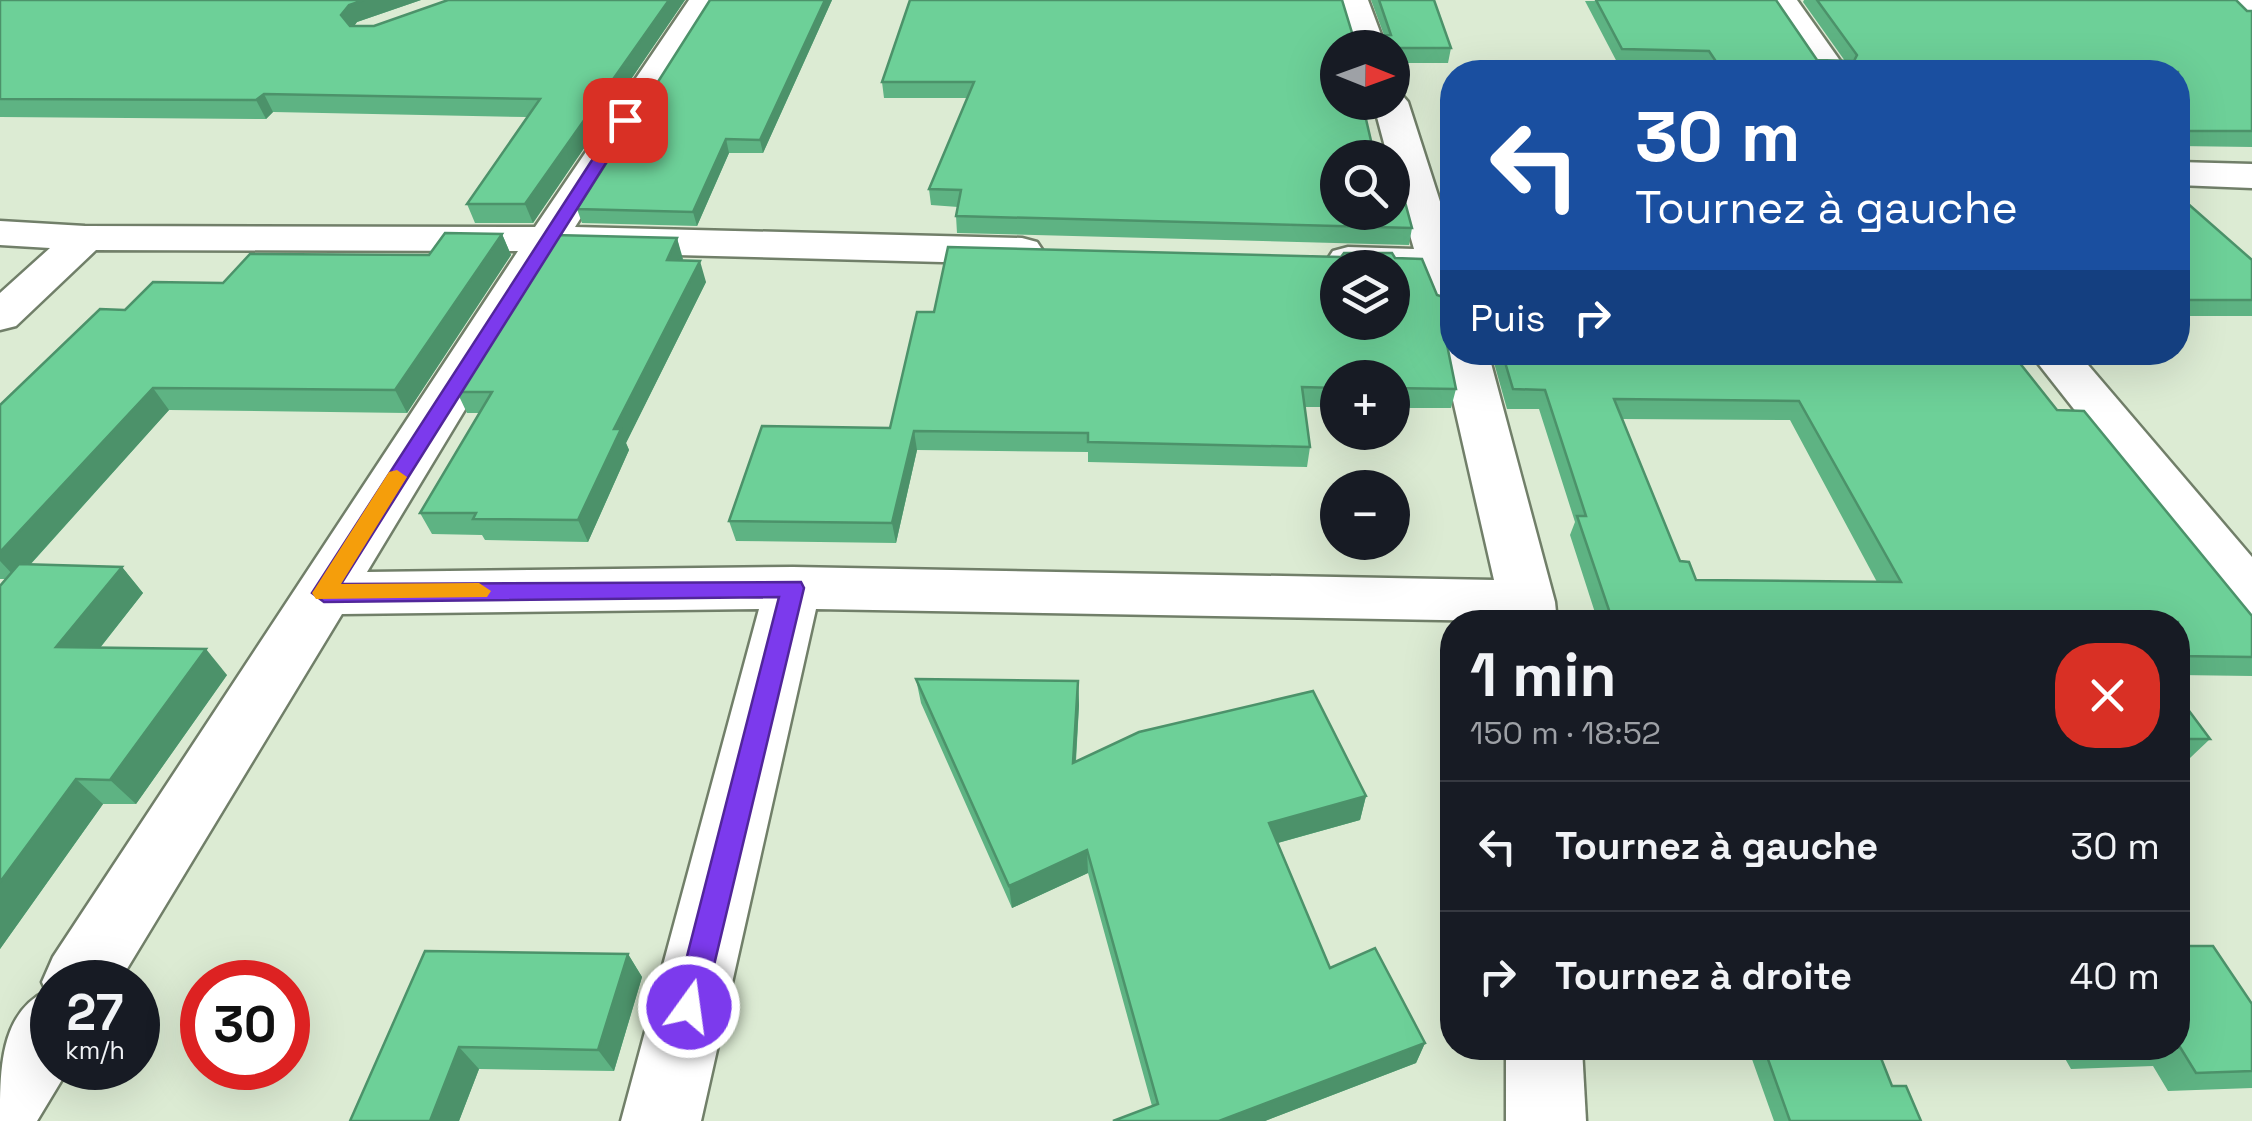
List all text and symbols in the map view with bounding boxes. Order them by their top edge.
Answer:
north arrow [1320,30,1410,120]
map controls [1320,30,1410,560]
pin [583,78,668,163]
text: 30 m [1635,92,1800,181]
icon: arrive [598,93,653,148]
icon: left [1470,100,1600,230]
button: search [1320,140,1410,230]
text: Tournez à gauche [1635,179,2018,236]
button: layers [1320,250,1410,340]
icon: right [1565,290,1620,345]
text: Puis [1470,294,1545,342]
button: + [1320,360,1410,450]
button: − [1320,470,1410,560]
text: 1 min [1470,637,1617,714]
button: close [2055,643,2160,748]
text: 150 m · 18:52 [1470,713,1661,753]
icon: left [1470,819,1525,874]
text: Tournez à gauche [1555,822,1878,870]
text: 30 m [2070,822,2160,870]
icon: right [1470,949,1525,1004]
text: Tournez à droite [1555,952,1852,1000]
text: 40 m [2069,952,2160,1000]
position arrow [637,955,741,1059]
speed limit sign: 30 [180,960,310,1090]
text: 27 [67,981,123,1045]
text: km/h [65,1034,125,1066]

